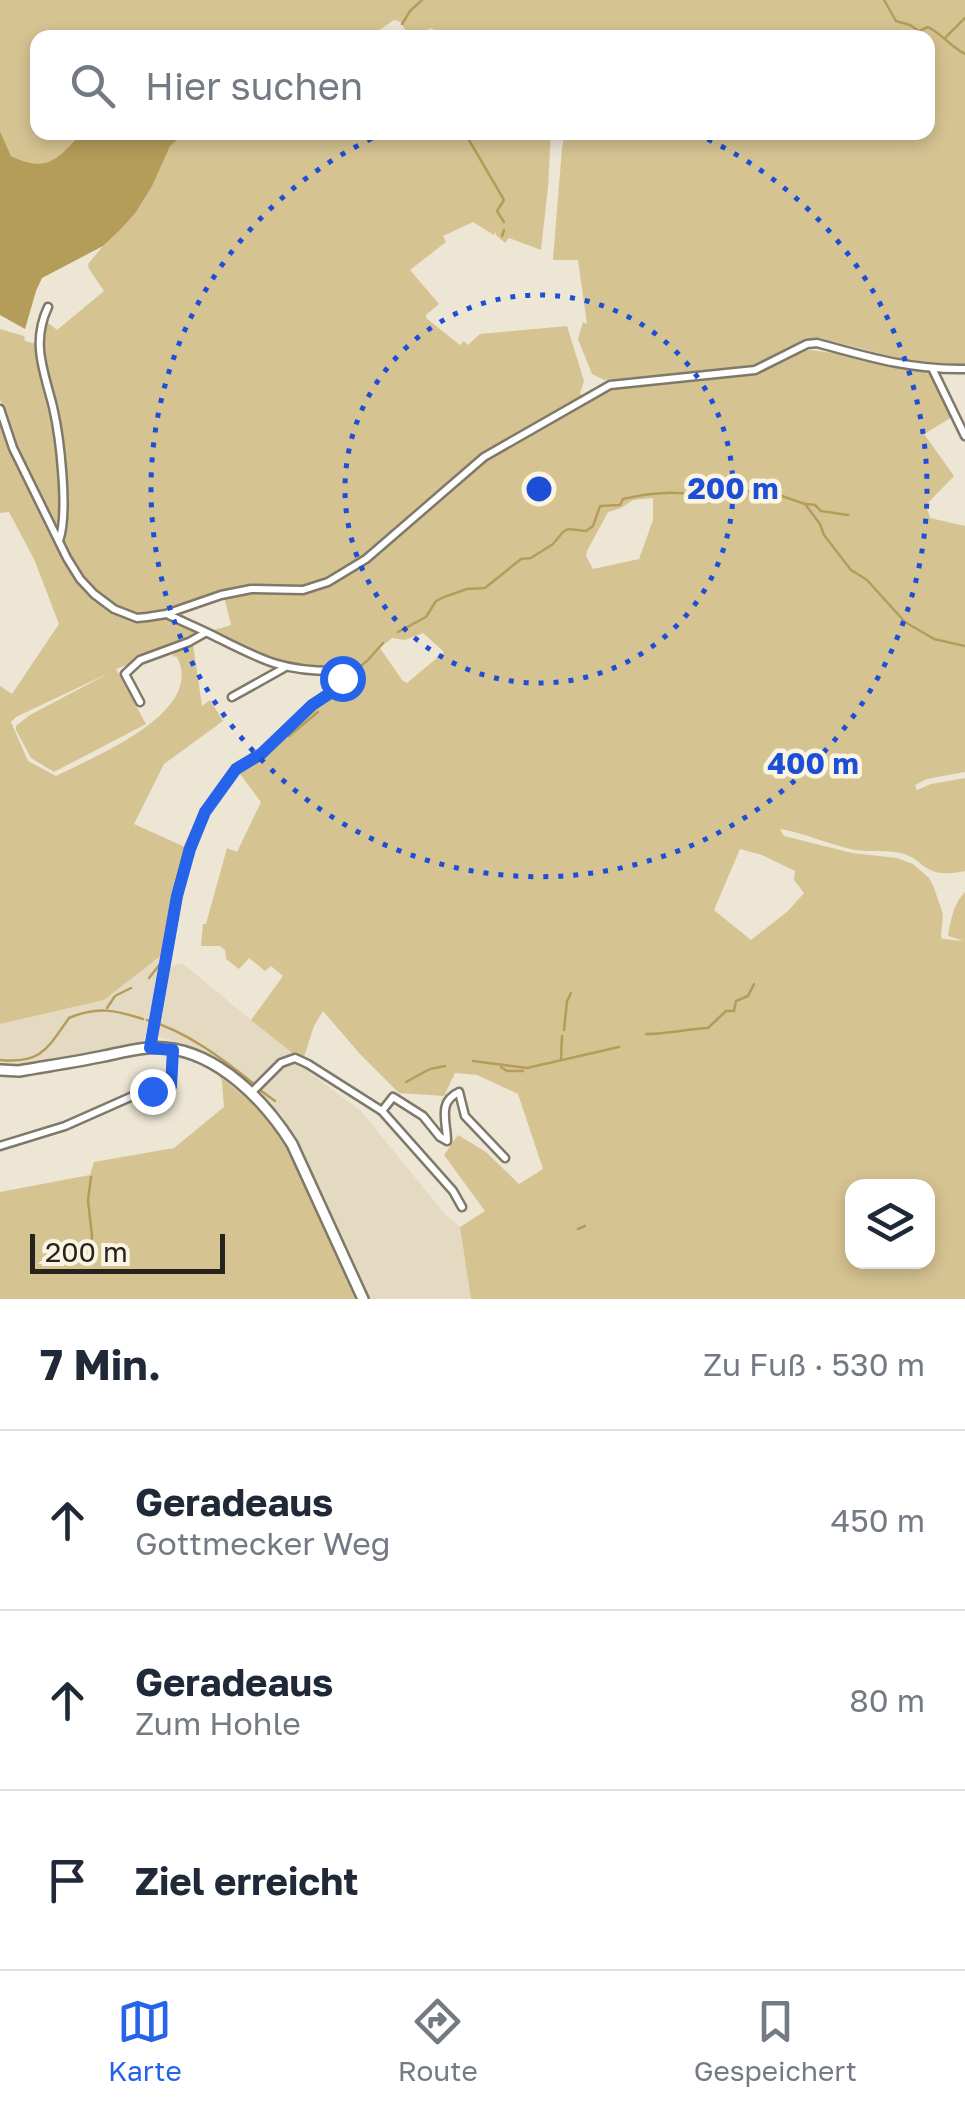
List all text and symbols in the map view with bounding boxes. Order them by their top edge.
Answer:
search box [30,30,935,140]
icon: search [65,58,120,113]
text: Hier suchen [145,63,363,108]
text: 200 m [687,470,779,506]
centre of rings [521,471,557,507]
route start [320,656,366,702]
text: 400 m [767,745,859,781]
route end [130,1069,176,1115]
map controls [845,1179,935,1269]
button: layers [845,1179,935,1269]
scale bar [30,1229,225,1274]
text: 200 m [45,1235,128,1268]
text: 7 Min. [40,1339,161,1389]
text: Zu Fuß · 530 m [703,1345,925,1383]
text: Geradeaus [135,1479,333,1524]
icon: ahead [40,1493,95,1548]
text: 450 m [831,1501,925,1539]
text: Gottmecker Weg [135,1524,391,1562]
text: Geradeaus [135,1659,333,1704]
icon: ahead [40,1673,95,1728]
text: 80 m [849,1681,925,1719]
text: Zum Hohle [135,1704,301,1742]
icon: arrive [40,1853,95,1908]
text: Ziel erreicht [135,1858,358,1903]
tab: Karte [108,1994,182,2087]
tab: Route [398,1994,478,2087]
tab: Gespeichert [694,1994,857,2087]

